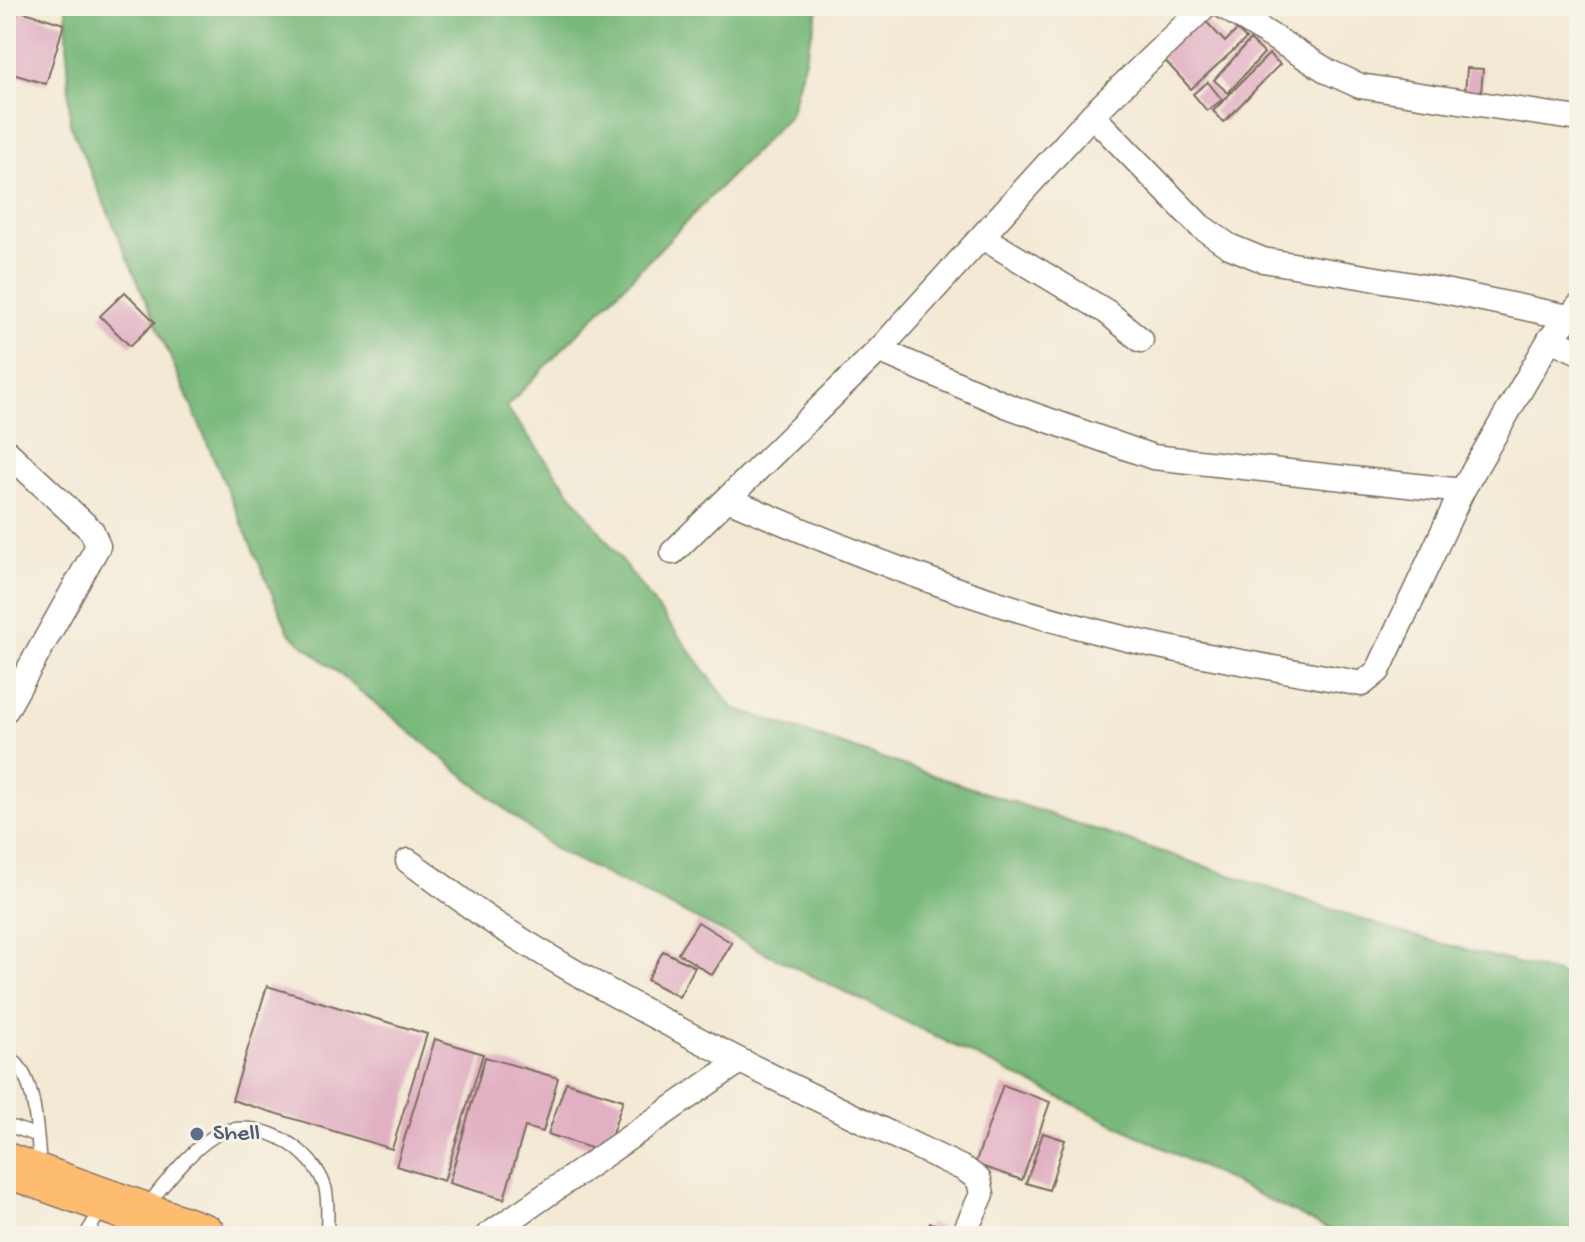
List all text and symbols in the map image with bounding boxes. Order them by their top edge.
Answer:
place label: Shell [213,1120,260,1149]
marker: Shell [188,1125,206,1143]

